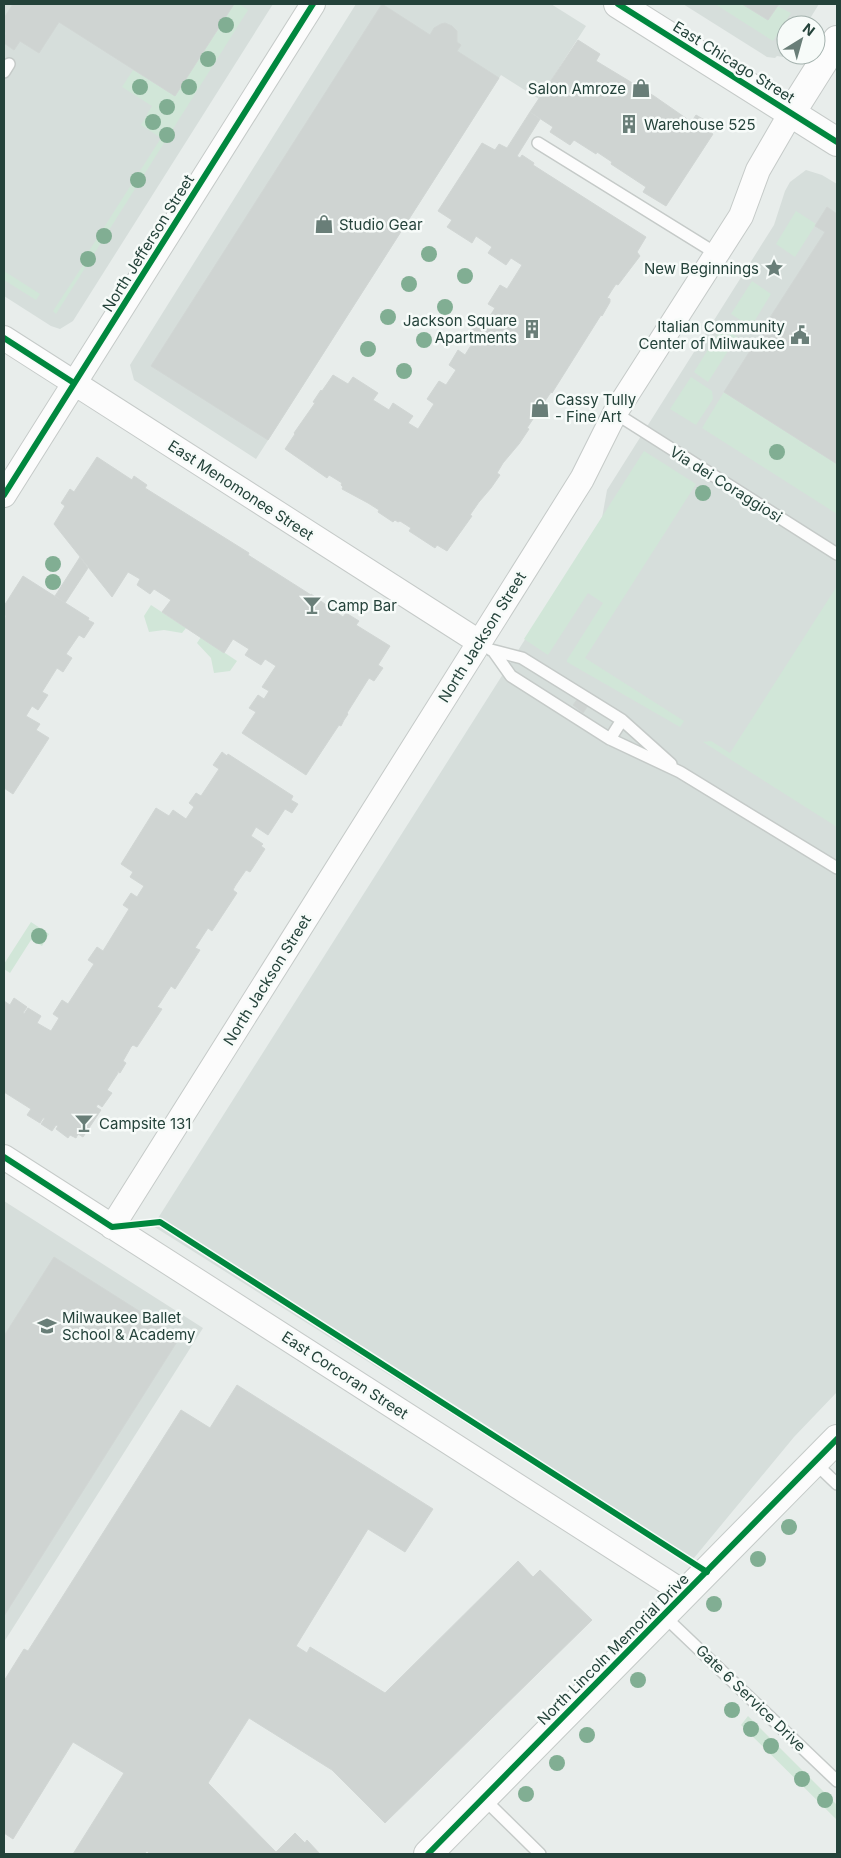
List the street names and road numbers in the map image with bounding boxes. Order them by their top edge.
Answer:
street label: East Chicago Street [670,17,798,107]
street label: North Jefferson Street [98,171,198,315]
street label: East Menomonee Street [165,436,317,544]
street label: Via dei Coraggiosi [666,442,786,526]
street label: North Jackson Street [434,568,530,706]
street label: North Jackson Street [219,911,315,1049]
street label: East Corcoran Street [278,1327,412,1423]
street label: North Lincoln Memorial Drive [533,1569,693,1729]
street label: Gate 6 Service Drive [692,1640,810,1756]

